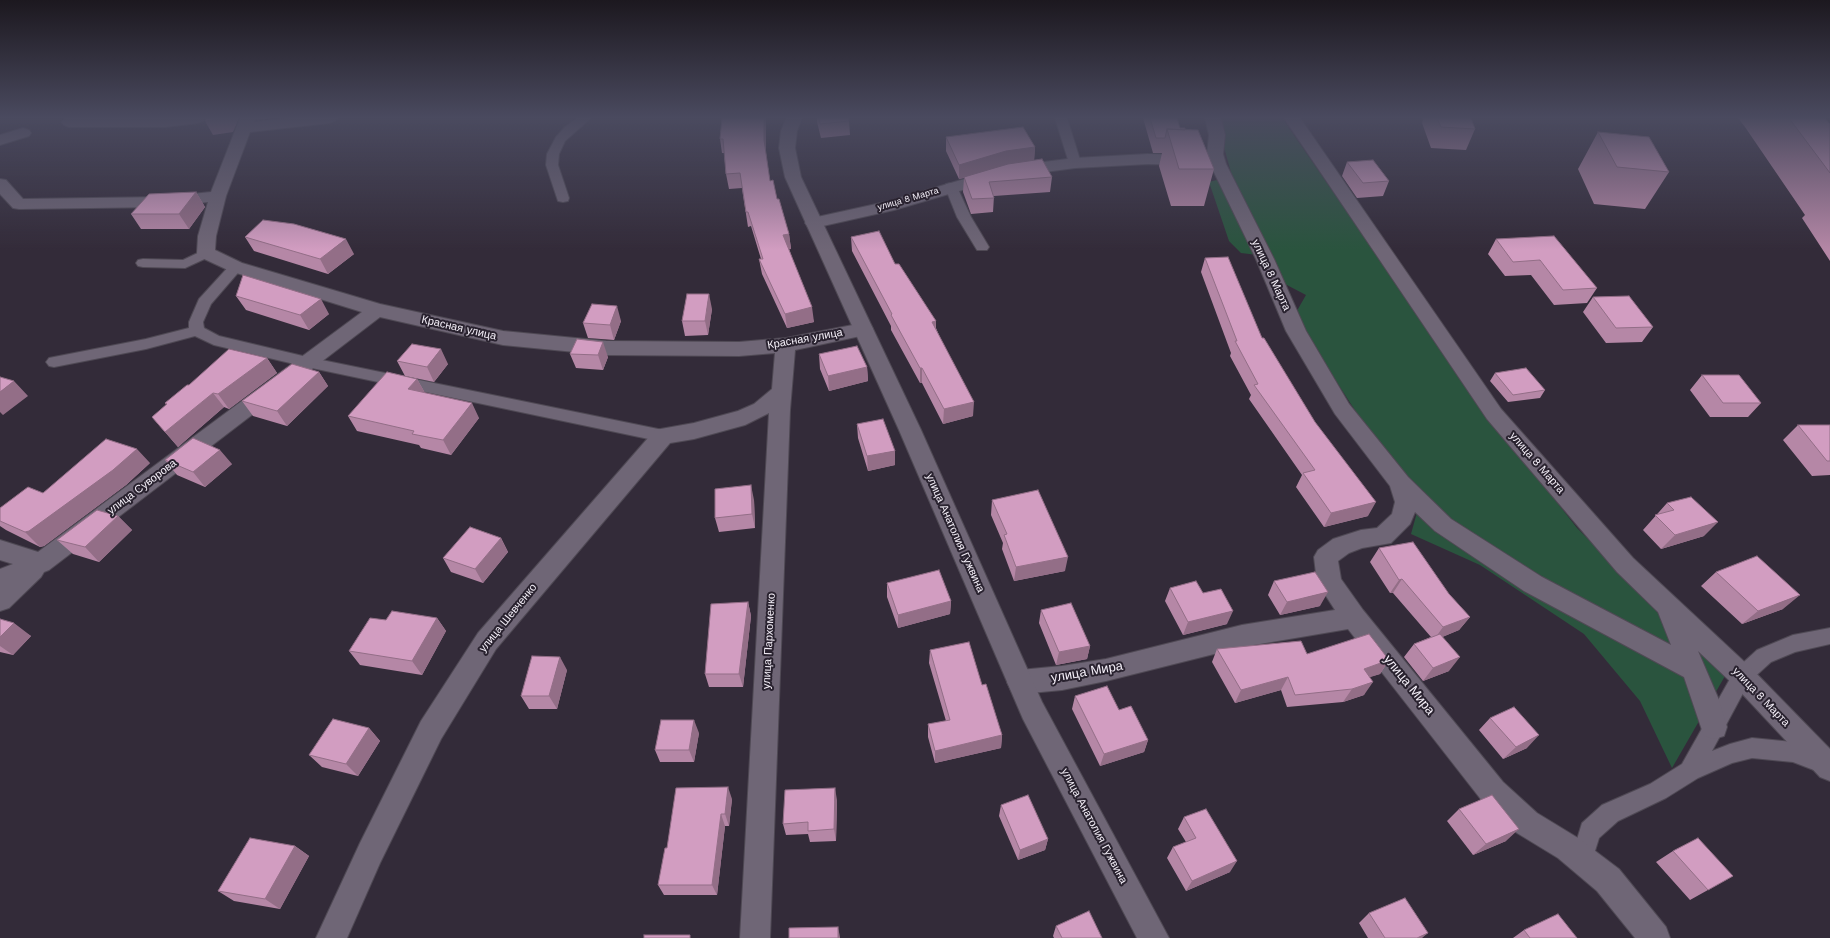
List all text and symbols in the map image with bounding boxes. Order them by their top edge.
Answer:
street label: улица 8 Марта [876,185,940,213]
street label: улица 8 Марта [1249,237,1293,313]
street label: Красная улица [420,313,498,343]
street label: Красная улица [766,326,844,352]
street label: улица 8 Марта [1507,430,1567,496]
street label: улица Суворова [105,457,179,517]
street label: улица Анатолия Гужвина [923,472,987,594]
street label: улица Шевченко [476,581,540,655]
street label: улица Пархоменко [760,593,778,689]
street label: улица Мира [1380,652,1438,718]
street label: улица Мира [1050,658,1124,686]
street label: улица 8 Марта [1730,665,1792,729]
street label: улица Анатолия Гужвина [1058,766,1130,886]

